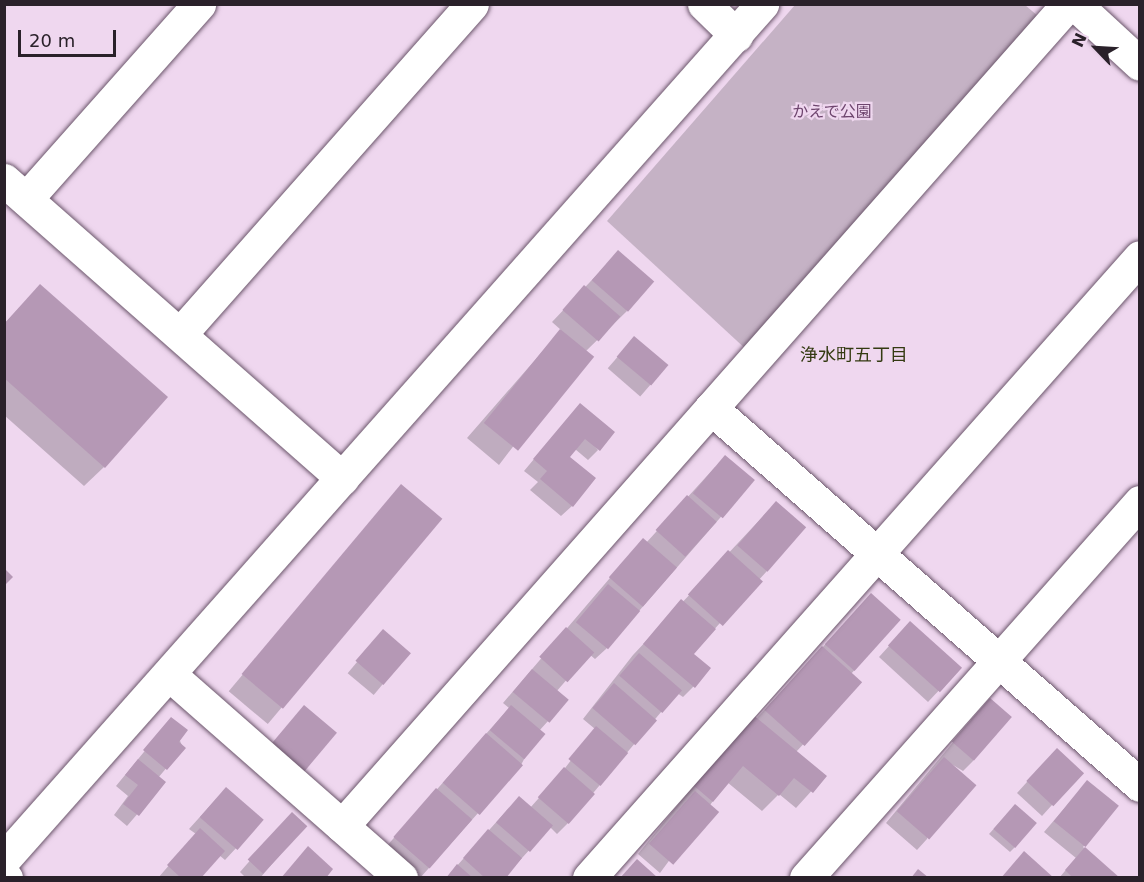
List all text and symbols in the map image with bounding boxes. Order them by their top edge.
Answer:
scale bar [21,18,118,56]
north arrow [1066,18,1126,78]
text: 20 m [29,30,75,51]
text: N [1068,30,1091,50]
park label: かえで公園 [792,102,872,122]
district label: 浄水町五丁目 [800,344,908,366]

